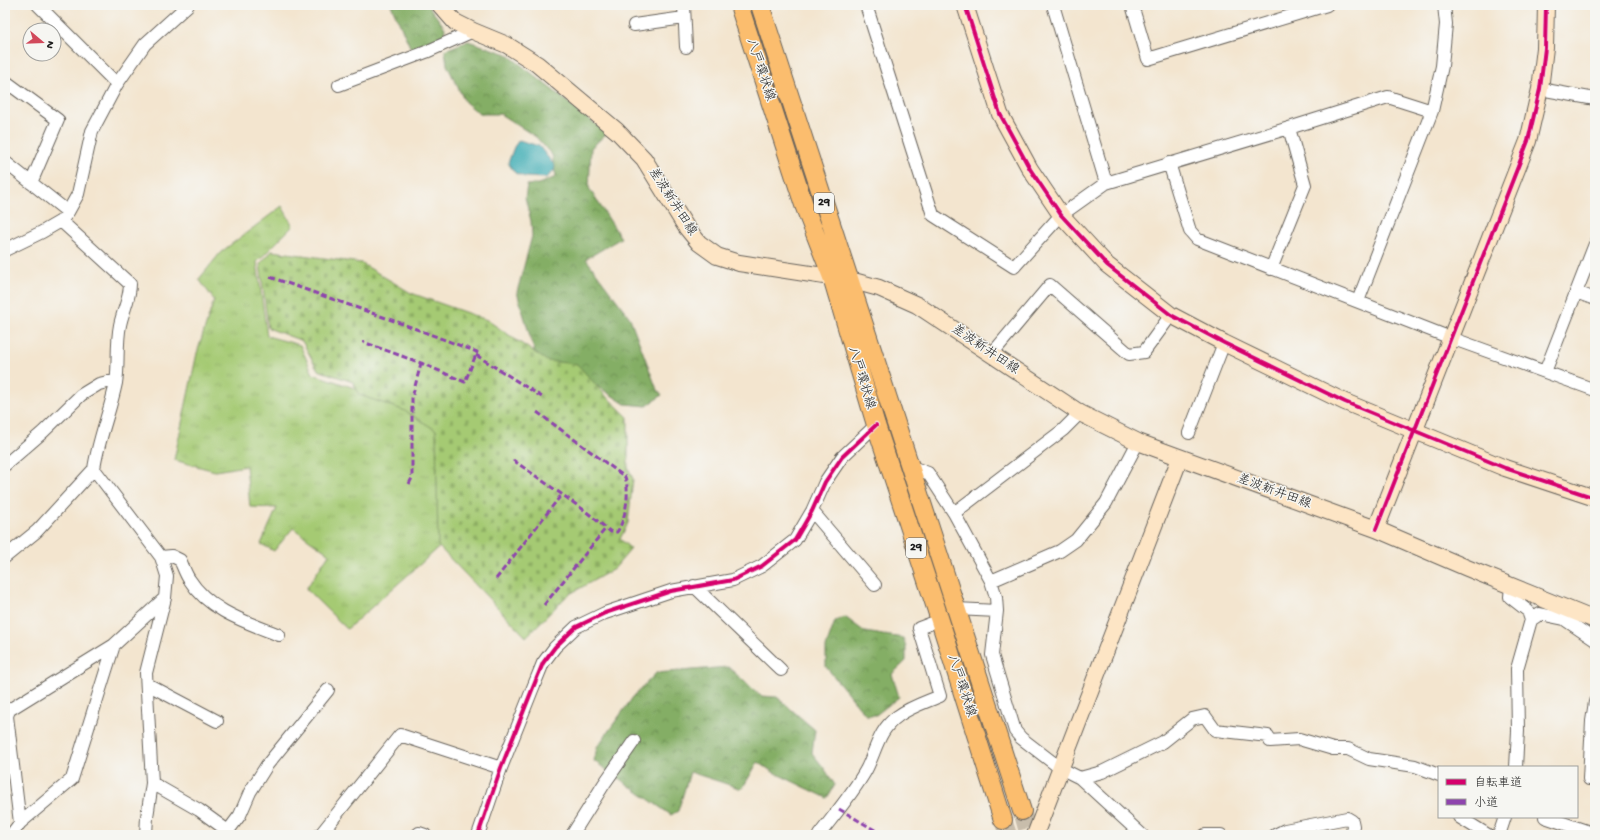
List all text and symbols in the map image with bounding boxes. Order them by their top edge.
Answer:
north arrow [22,22,62,62]
street label: 八戸環状線 [743,36,778,104]
text: N [43,39,56,50]
street label: 差波新井田線 [644,165,700,240]
road number: 29 [814,193,834,213]
street label: 差波新井田線 [948,322,1022,379]
street label: 八戸環状線 [844,344,879,412]
street label: 差波新井田線 [1235,472,1314,513]
road number: 29 [906,538,926,558]
street label: 八戸環状線 [944,652,979,720]
legend [1438,766,1578,818]
text: 自転車道 [1474,776,1522,791]
text: 小道 [1474,796,1498,811]

